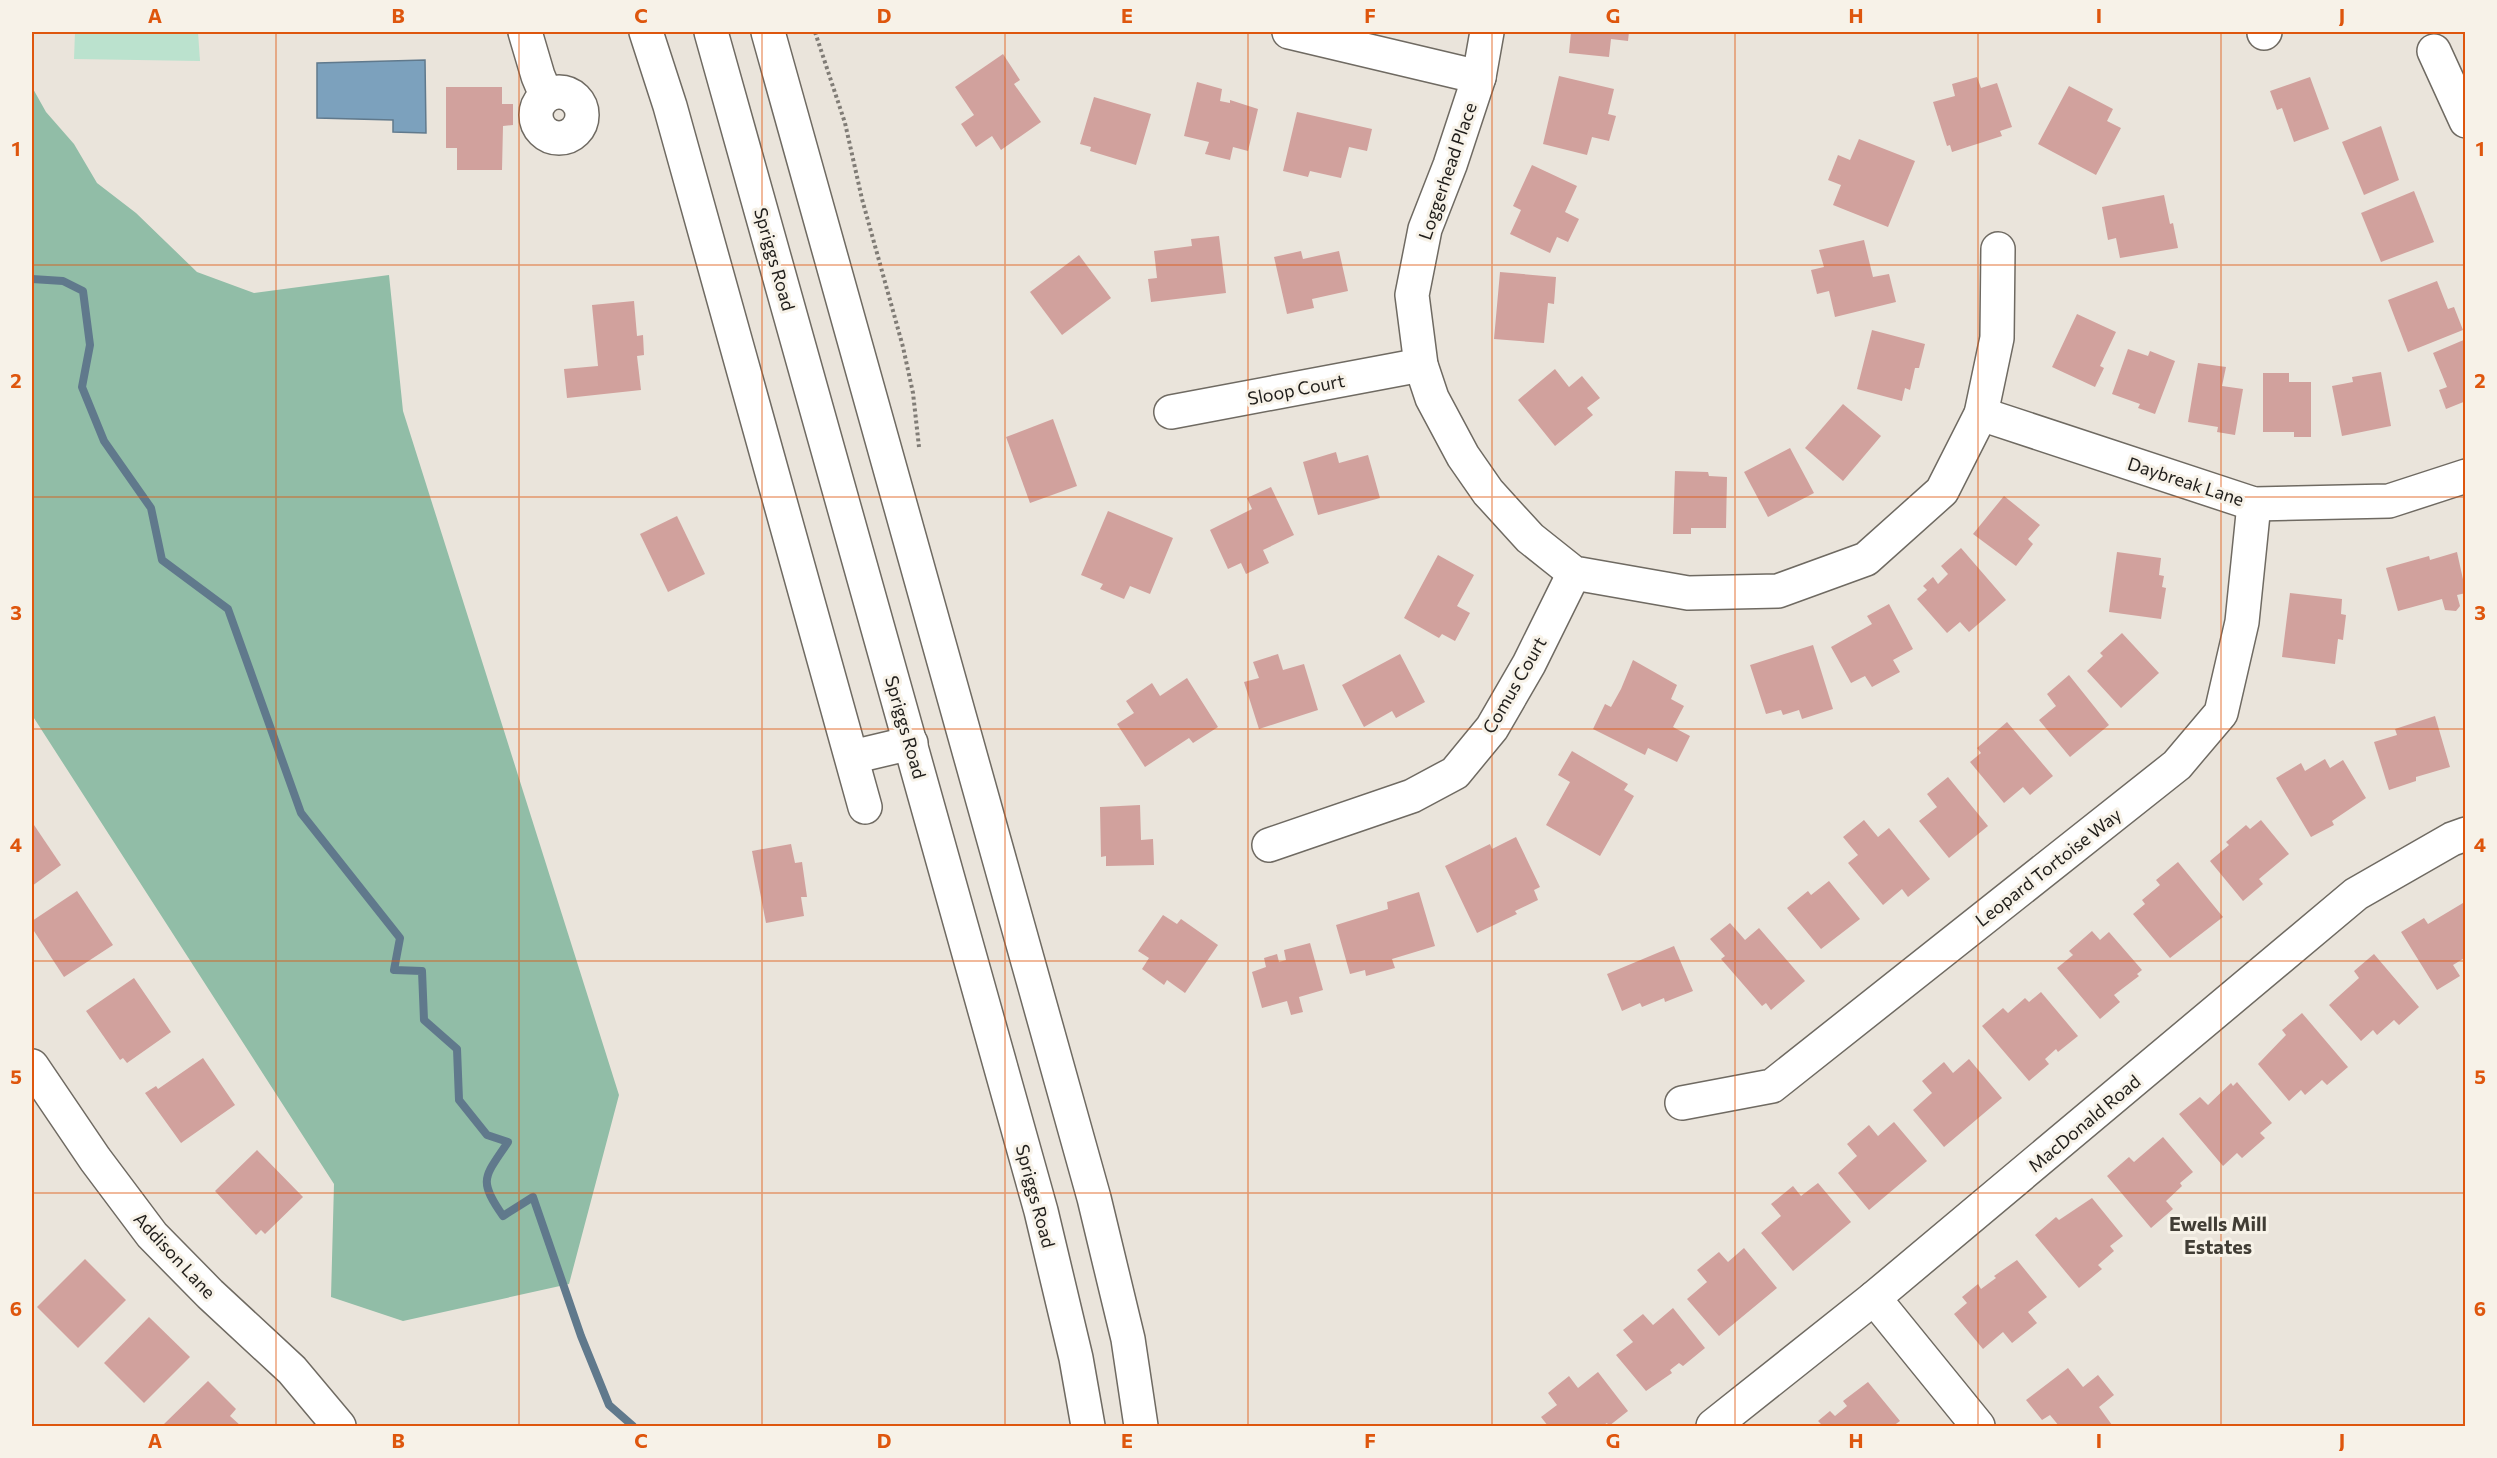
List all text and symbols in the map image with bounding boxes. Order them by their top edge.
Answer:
text: A [148,3,162,27]
text: B [391,3,405,27]
text: C [634,3,648,27]
text: D [877,3,891,27]
text: E [1121,3,1133,27]
text: F [1364,3,1376,27]
text: G [1606,3,1620,27]
text: H [1849,3,1864,27]
text: I [2096,3,2102,27]
text: J [2339,3,2345,27]
street label: Loggerhead Place [1413,99,1481,243]
text: 1 [11,136,21,160]
text: 1 [2475,136,2485,160]
street label: Spriggs Road [750,205,800,313]
text: 2 [10,368,22,392]
text: 2 [2474,368,2486,392]
street label: Sloop Court [1246,369,1346,409]
street label: Daybreak Lane [2125,452,2247,510]
text: 3 [10,600,22,624]
text: 3 [2474,600,2486,624]
street label: Comus Court [1477,633,1551,737]
street label: Spriggs Road [881,673,931,781]
street label: Leopard Tortoise Way [1971,803,2125,931]
text: 4 [10,832,22,856]
text: 4 [2474,832,2486,856]
text: 5 [10,1064,22,1088]
text: 5 [2474,1064,2486,1088]
street label: MacDonald Road [2023,1070,2145,1176]
street label: Spriggs Road [1012,1142,1060,1250]
street label: Addison Lane [130,1207,220,1303]
district label: Ewells Mill Estates [2169,1211,2267,1258]
text: 6 [10,1296,22,1320]
text: 6 [2474,1296,2486,1320]
text: A [148,1428,162,1452]
text: B [391,1428,405,1452]
text: C [634,1428,648,1452]
text: D [877,1428,891,1452]
text: E [1121,1428,1133,1452]
text: F [1364,1428,1376,1452]
text: G [1606,1428,1620,1452]
text: H [1849,1428,1864,1452]
text: I [2096,1428,2102,1452]
text: J [2339,1428,2345,1452]

